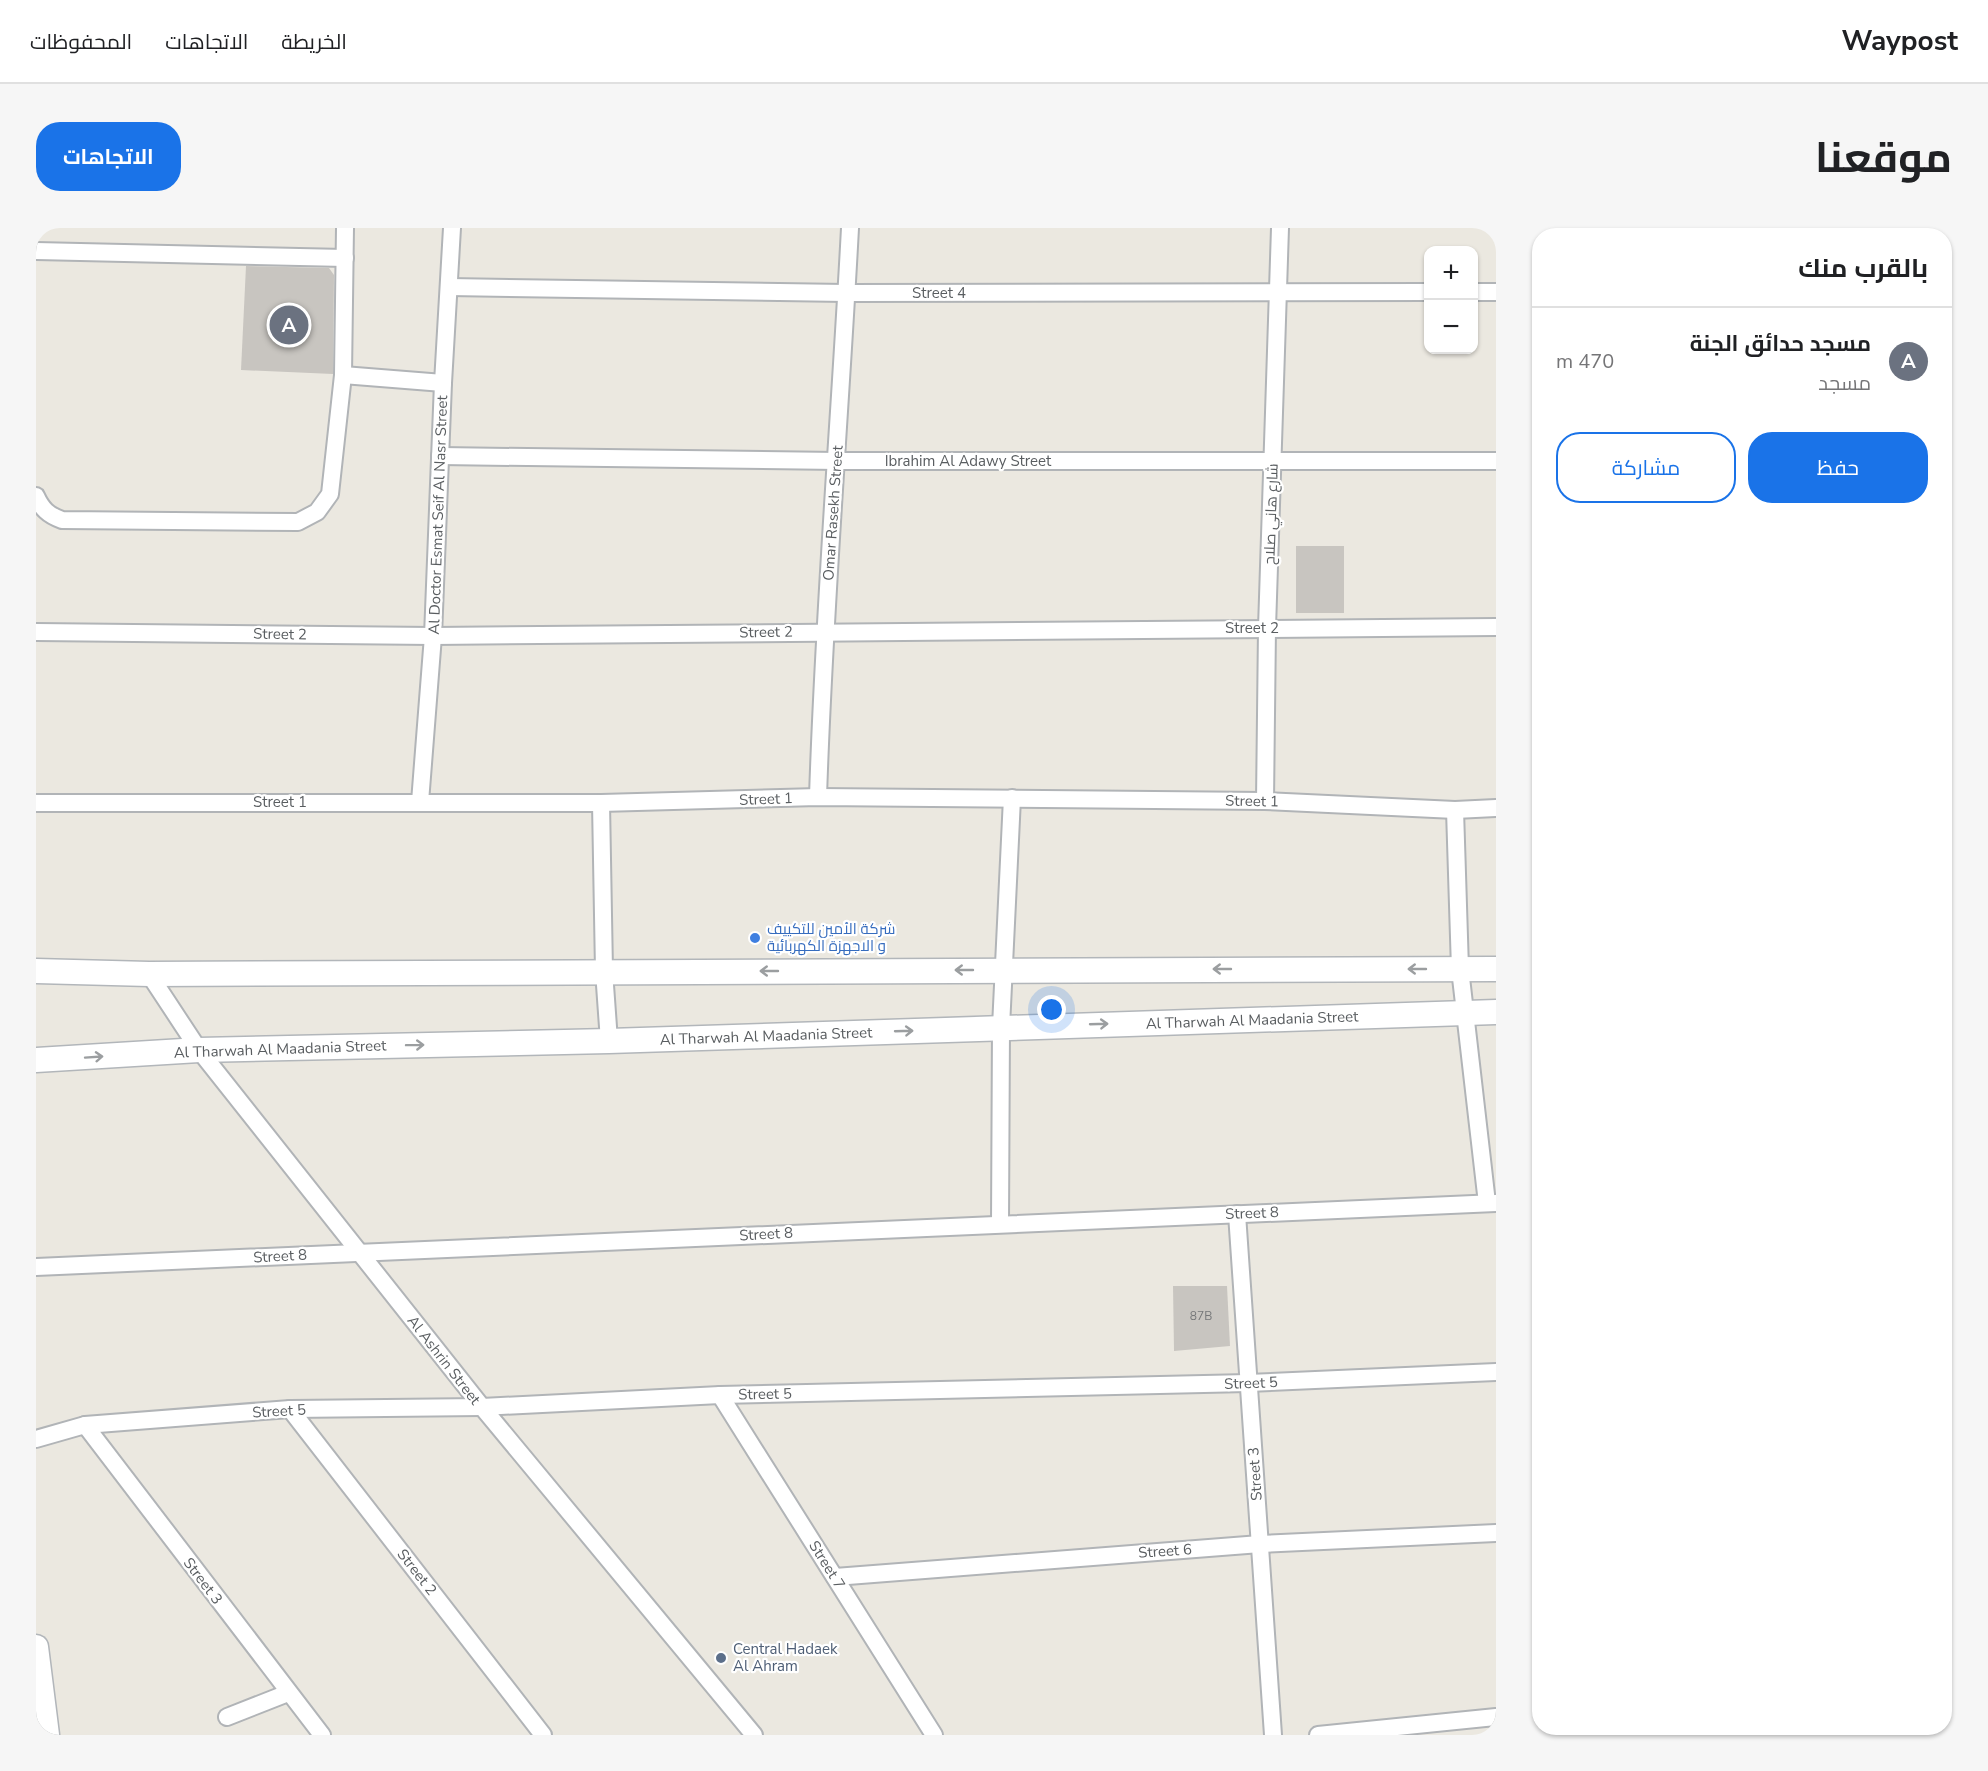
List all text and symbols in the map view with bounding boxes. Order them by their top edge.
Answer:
text: Waypost [1841,22,1958,60]
text: المحفوظات [30,28,132,56]
text: الاتجاهات [165,28,248,56]
text: الخريطة [281,28,347,56]
button: الاتجاهات [36,122,181,191]
text: موقعنا [1815,130,1952,187]
map controls [1424,246,1478,354]
button: + [1424,246,1478,300]
text: بالقرب منك [1798,251,1928,286]
street label: Street 4 [912,283,966,303]
button: − [1424,300,1478,354]
pin: A [270,302,308,348]
text: مسجد حدائق الجنة [1690,329,1871,359]
text: 470 m [1556,348,1614,375]
text: A [1901,348,1916,375]
text: مسجد [1818,370,1871,397]
street label: Al Doctor Esmat Seif Al Nasr Street [424,394,452,635]
button: مشاركة [1556,432,1736,503]
button: حفظ [1748,432,1928,503]
street label: Omar Rasekh Street [818,444,848,581]
street label: Ibrahim Al Adawy Street [885,451,1052,471]
street label: شارع هاني صلاح [1259,463,1285,565]
street label: Street 2 [1225,618,1279,638]
street label: Street 2 [739,622,793,642]
street label: Street 2 [253,624,307,644]
street label: Street 1 [739,788,793,810]
street label: Street 1 [1225,791,1279,811]
street label: Street 1 [253,792,307,812]
place label: شركة الأمين للتكييف و الاجهزة الكهربائية [767,919,895,956]
marker: شركة الأمين للتكييف و الاجهزة الكهربائية [748,931,762,945]
one-way arrow [1212,963,1232,975]
one-way arrow [1407,963,1427,975]
one-way arrow [954,964,974,976]
one-way arrow [759,965,779,977]
your location [1037,995,1066,1024]
street label: Al Tharwah Al Maadania Street [1145,1006,1359,1034]
one-way arrow [1088,1019,1108,1030]
street label: Al Tharwah Al Maadania Street [659,1022,873,1050]
one-way arrow [893,1025,913,1036]
street label: Al Tharwah Al Maadania Street [173,1035,387,1063]
one-way arrow [405,1040,425,1051]
one-way arrow [84,1051,104,1062]
street label: Street 8 [1225,1202,1279,1224]
street label: Street 8 [739,1223,793,1245]
street label: Street 8 [253,1245,307,1267]
house number: 87B [1190,1308,1212,1324]
street label: Al Ashrin Street [403,1311,486,1409]
street label: Street 5 [1224,1372,1278,1394]
street label: Street 5 [738,1384,792,1404]
street label: Street 5 [252,1400,306,1422]
street label: Street 3 [1243,1446,1267,1502]
street label: Street 7 [804,1537,850,1593]
street label: Street 6 [1137,1539,1193,1563]
street label: Street 2 [393,1545,441,1599]
street label: Street 3 [179,1554,227,1608]
place label: Central Hadaek Al Ahram [733,1639,838,1676]
marker: Central Hadaek Al Ahram [714,1651,728,1665]

